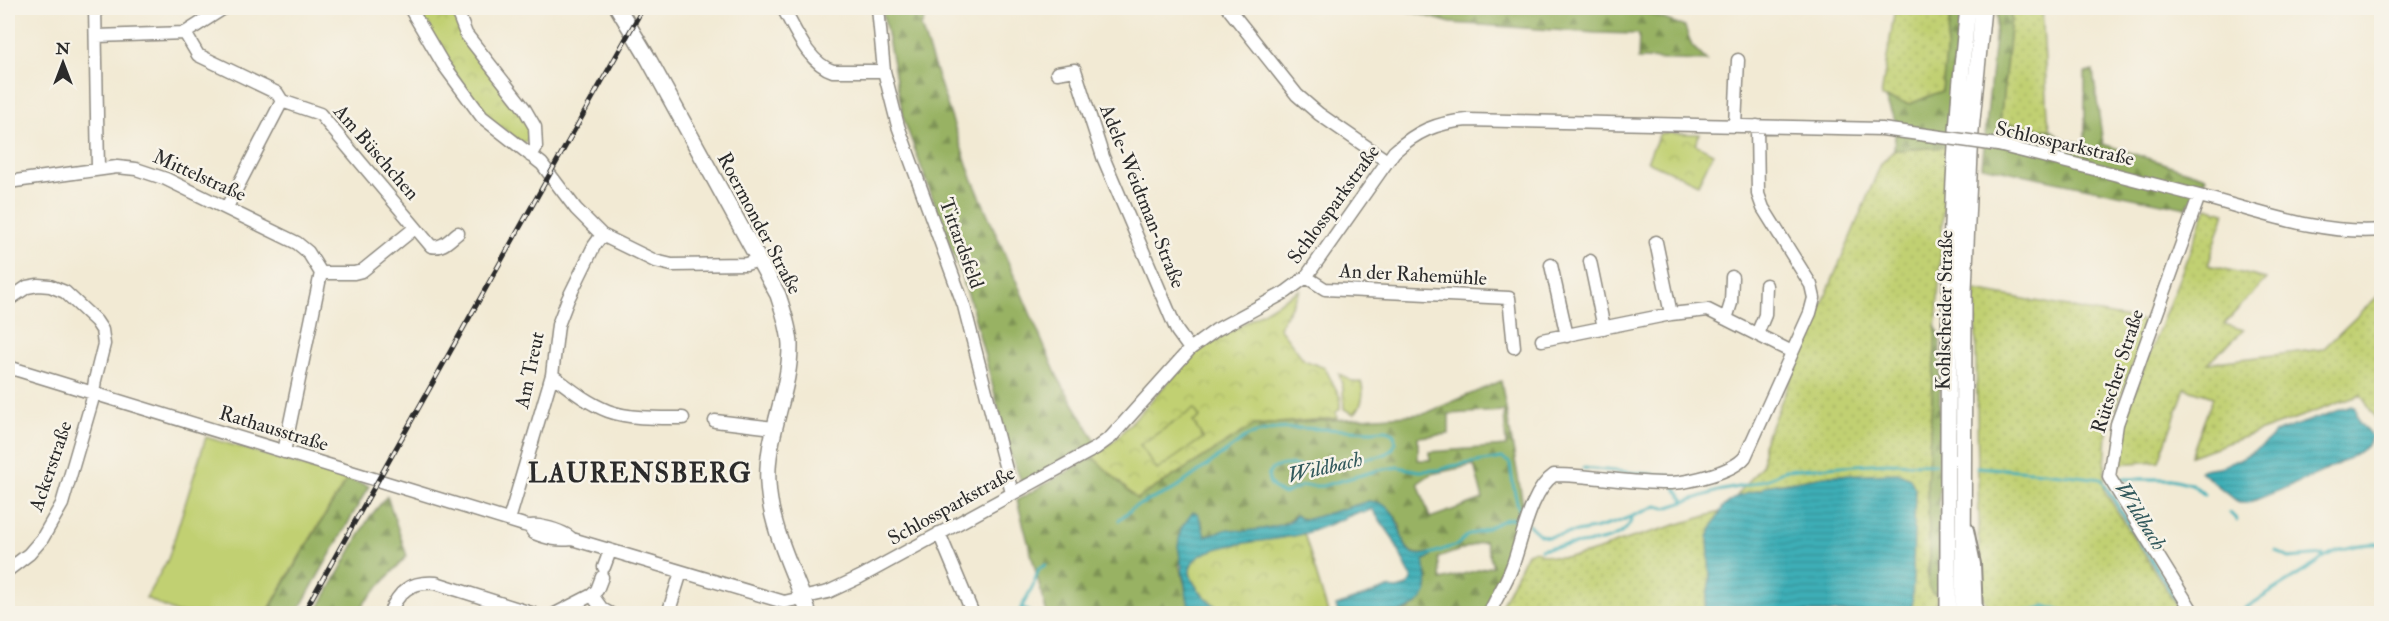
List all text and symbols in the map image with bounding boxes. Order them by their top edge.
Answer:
north arrow [33,33,93,93]
text: N [55,39,71,59]
street label: Am Büschchen [328,99,425,205]
street label: Adele-Weidtman-Straße [1094,100,1191,292]
street label: Schlossparkstraße [1993,115,2137,173]
street label: Schlossparkstraße [1282,140,1386,269]
street label: Mittelstraße [149,144,250,207]
street label: Roermonder Straße [712,148,807,298]
street label: Tittardsfeld [934,194,990,292]
street label: Kohlscheider Straße [1931,230,1958,390]
street label: An der Rahemühle [1337,258,1488,291]
street label: Rütscher Straße [2086,306,2149,436]
street label: Am Treut [509,329,550,412]
street label: Rathausstraße [216,400,332,457]
street label: Ackerstraße [23,418,78,516]
water label: Wildbach [1285,446,1365,489]
district label: LAURENSBERG [528,458,752,490]
street label: Schlossparkstraße [883,460,1020,552]
water label: Wildbach [2109,477,2172,556]

